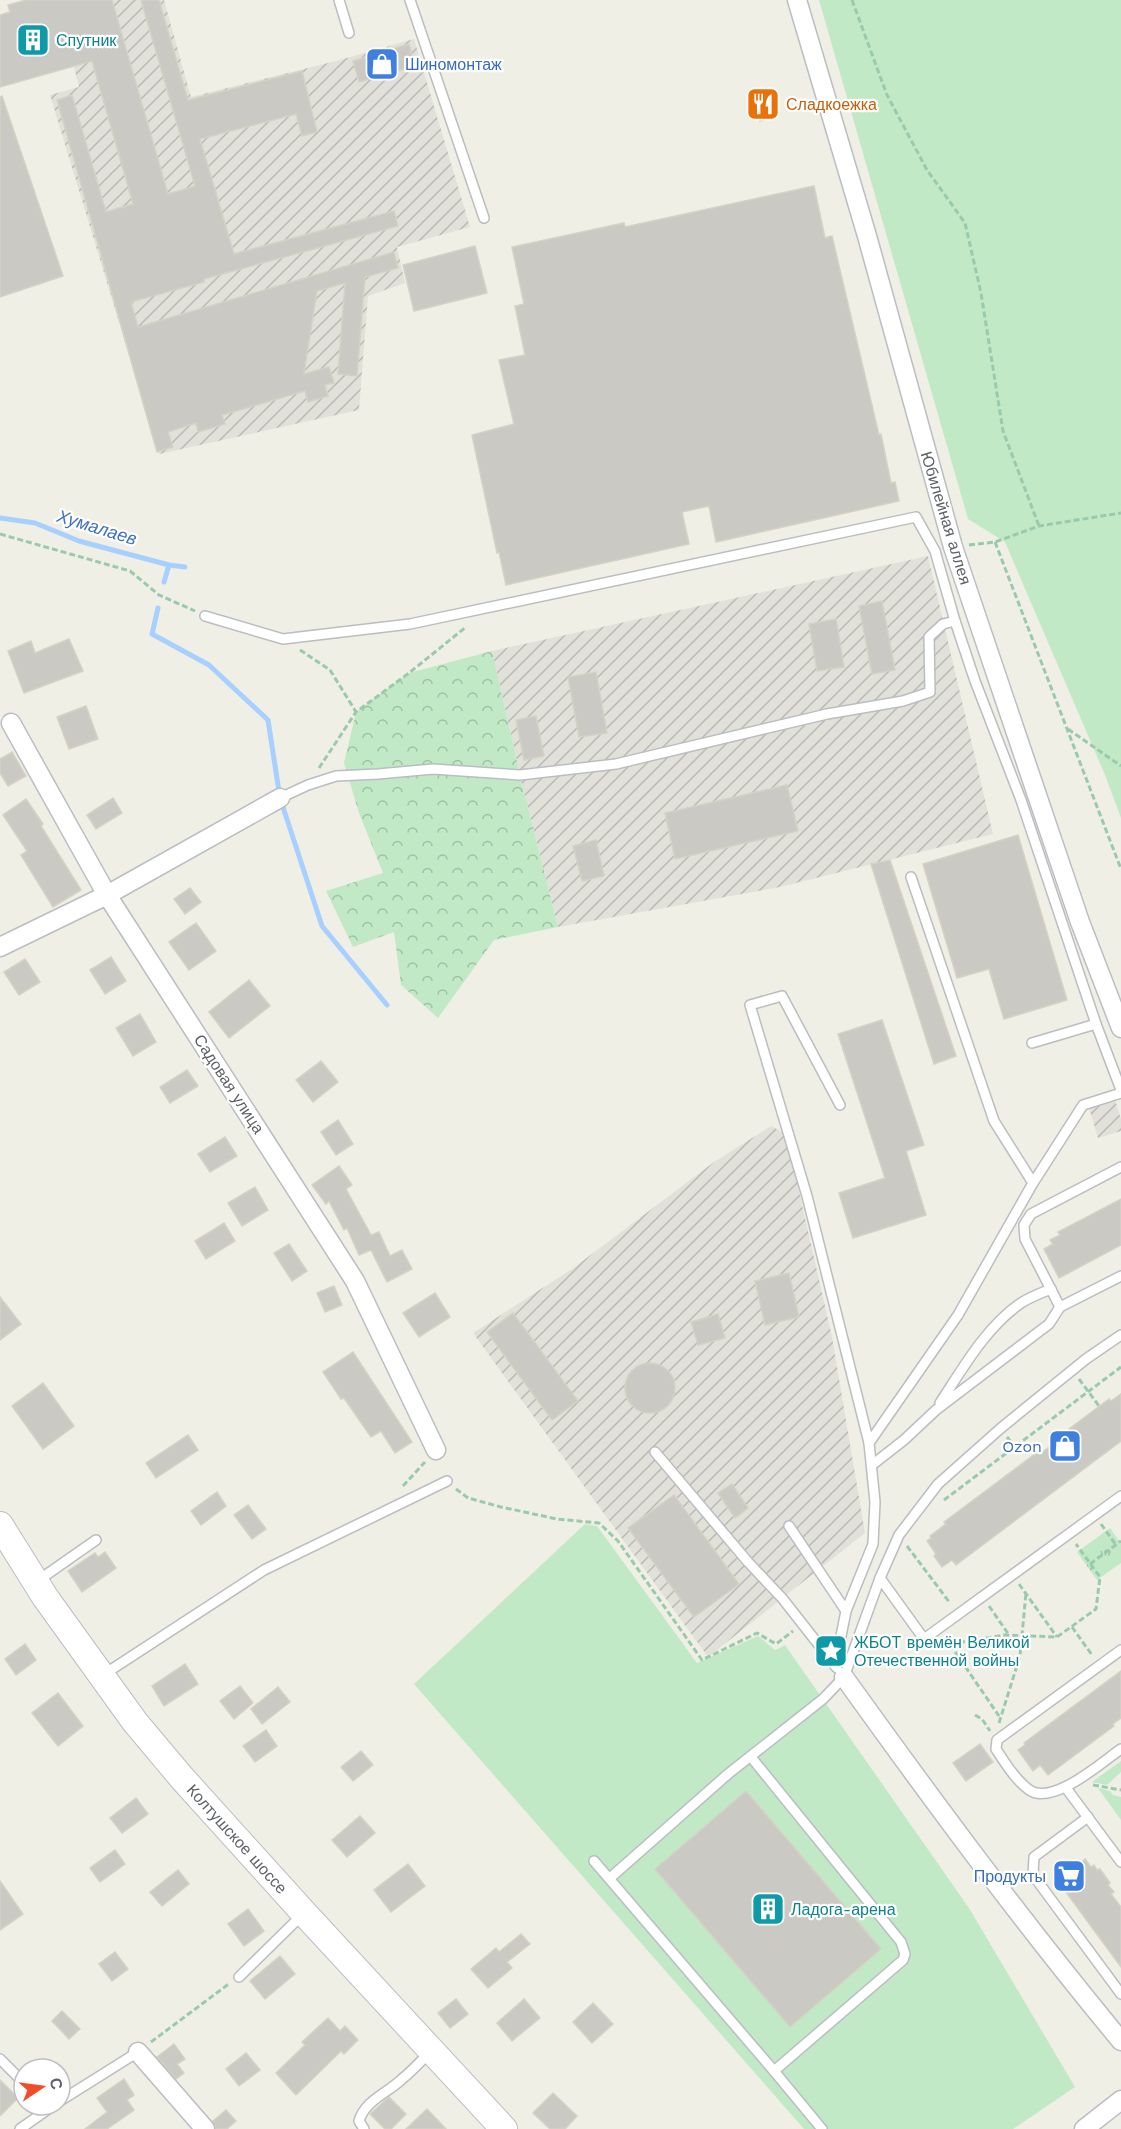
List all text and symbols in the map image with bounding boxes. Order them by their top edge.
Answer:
building icon: Спутник [15,22,51,58]
place label: Спутник [56,31,117,50]
shop icon: Шиномонтаж [364,46,400,82]
place label: Шиномонтаж [405,55,502,74]
restaurant icon: Сладкоежка [745,86,781,122]
place label: Сладкоежка [786,95,877,114]
street label: Юбилейная аллея [917,449,975,587]
water label: Хумалаев [54,505,139,549]
street label: Садовая улица [190,1031,268,1137]
shop icon: Ozon [1047,1428,1083,1464]
place label: Ozon [1002,1437,1042,1456]
place icon: ЖБОТ времён Великой Отечественной войны [813,1633,849,1669]
place label: ЖБОТ времён Великой Отечественной войны [854,1633,1030,1670]
street label: Колтушское шоссе [183,1780,291,1898]
supermarket icon: Продукты [1051,1858,1087,1894]
place label: Продукты [974,1867,1046,1886]
building icon: Ладога-арена [750,1891,786,1927]
place label: Ладога-арена [791,1900,896,1919]
north arrow [12,2057,72,2117]
text: С [46,2076,67,2092]

